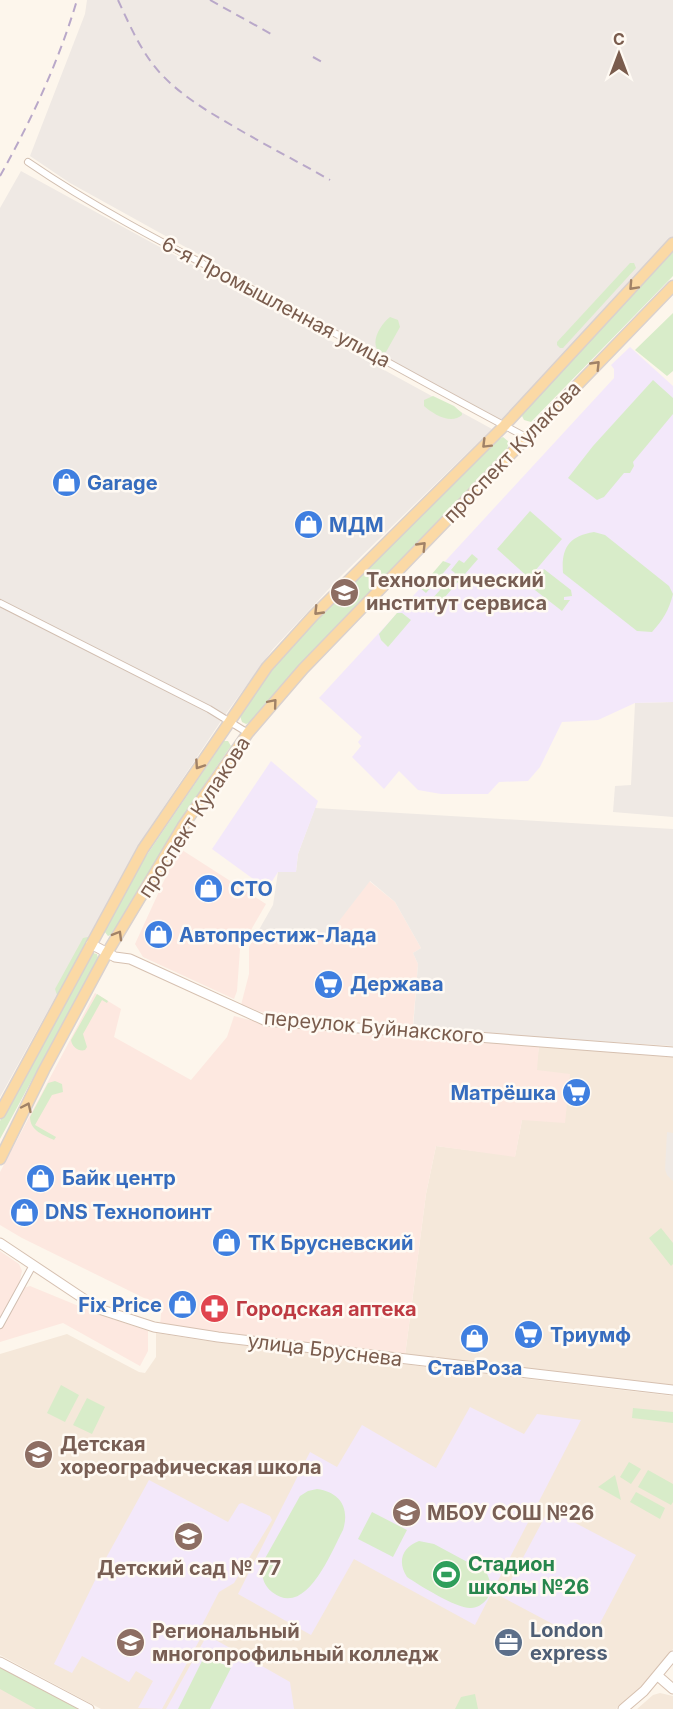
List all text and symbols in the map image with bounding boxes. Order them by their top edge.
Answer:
north arrow [589,24,649,84]
text: С [613,29,625,49]
street label: 6-я Промышленная улица [158,231,394,373]
one-way arrow [629,280,640,290]
one-way arrow [589,362,600,373]
street label: проспект Кулакова [438,376,586,528]
one-way arrow [482,437,493,448]
shop icon: Garage [50,467,82,499]
place label: Garage [87,471,158,495]
shop icon: МДМ [292,509,324,541]
place label: МДМ [329,513,384,537]
one-way arrow [414,543,425,554]
place label: Технологический институт сервиса [366,568,547,615]
school or university icon: Технологический институт сервиса [329,576,361,608]
one-way arrow [314,604,325,615]
one-way arrow [266,699,277,710]
street label: проспект Кулакова [133,732,255,902]
one-way arrow [195,759,206,770]
shop icon: СТО [193,873,225,905]
place label: СТО [230,877,273,901]
shop icon: Автопрестиж-Лада [142,919,174,951]
place label: Автопрестиж-Лада [179,923,377,947]
one-way arrow [111,930,122,941]
supermarket icon: Держава [313,968,345,1000]
place label: Держава [350,972,444,996]
street label: переулок Буйнакского [263,1005,485,1049]
supermarket icon: Матрёшка [561,1077,593,1109]
place label: Матрёшка [450,1081,556,1105]
one-way arrow [19,1102,31,1113]
shop icon: Байк центр [25,1162,57,1194]
place label: Байк центр [62,1166,176,1190]
shop icon: DNS Технопоинт [8,1196,40,1228]
place label: DNS Технопоинт [45,1200,212,1224]
shop icon: ТК Брусневский [211,1227,243,1259]
place label: ТК Брусневский [248,1231,413,1255]
shop icon: Fix Price [167,1289,199,1321]
place label: Fix Price [78,1293,162,1317]
pharmacy icon: Городская аптека [199,1293,231,1325]
place label: Городская аптека [236,1297,417,1321]
supermarket icon: Триумф [513,1319,545,1351]
shop icon: СтавРоза [459,1322,491,1354]
place label: Триумф [550,1323,631,1347]
street label: улица Бруснева [246,1329,404,1371]
place label: СтавРоза [428,1356,522,1380]
place label: Детская хореографическая школа [60,1432,322,1479]
school or university icon: Детская хореографическая школа [23,1439,55,1471]
school or university icon: МБОУ СОШ №26 [390,1497,422,1529]
place label: МБОУ СОШ №26 [427,1501,594,1525]
school or university icon: Детский сад № 77 [173,1521,205,1553]
place label: Стадион школы №26 [468,1552,589,1599]
place label: Детский сад № 77 [97,1556,281,1580]
sports icon: Стадион школы №26 [431,1559,463,1591]
place label: London express [530,1618,608,1665]
place label: Региональный многопрофильный колледж [152,1619,439,1666]
office icon: London express [493,1626,525,1658]
school or university icon: Региональный многопрофильный колледж [115,1627,147,1659]

